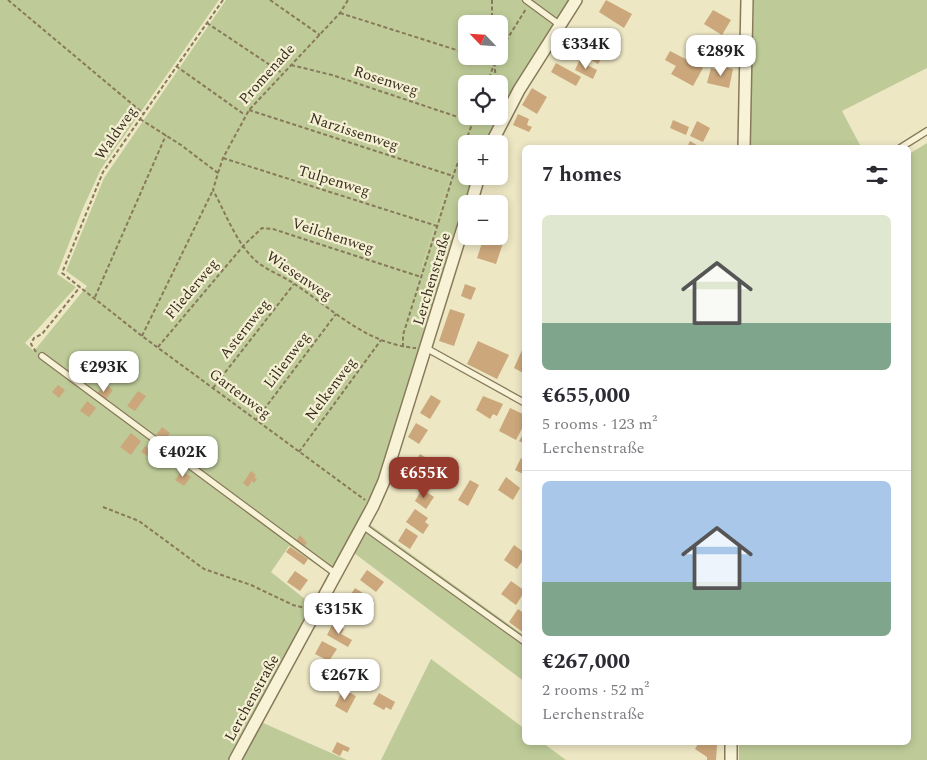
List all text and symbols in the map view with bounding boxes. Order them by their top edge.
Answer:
north arrow [458,15,508,65]
map controls [458,15,508,245]
pin: €334K [551,28,621,70]
text: €334K [562,32,610,56]
pin: €289K [686,34,756,77]
street label: Promenade [233,38,301,110]
text: €289K [697,39,745,63]
street label: Rosenweg [351,60,421,102]
button: locate [458,75,508,125]
street label: Waldweg [89,101,143,165]
street label: Narzissenweg [306,107,402,157]
button: + [458,135,508,185]
street label: Tulpenweg [295,159,373,203]
text: 7 homes [542,159,622,191]
icon: filters [863,161,891,189]
button: − [458,195,508,245]
street label: Veilchenweg [289,212,377,260]
street label: Lerchenstraße [407,230,457,328]
street label: Wiesenweg [261,245,337,307]
icon: home [672,248,762,338]
street label: Fliederweg [160,253,224,325]
street label: Asternweg [214,294,276,364]
street label: Lilienweg [258,327,316,393]
pin: €293K [69,350,139,393]
street label: Nelkenweg [299,352,363,426]
text: €293K [80,355,128,379]
street label: Gartenweg [204,363,276,425]
text: €655,000 [542,380,630,412]
text: 5 rooms · 123 m² [542,412,657,436]
pin: €402K [148,436,218,478]
text: Lerchenstraße [542,436,645,460]
text: €402K [159,440,207,464]
pin: €655K [389,456,459,499]
text: €655K [400,461,448,485]
icon: home [672,513,762,603]
pin: €315K [304,592,374,635]
text: €315K [315,597,363,621]
text: €267,000 [542,646,630,678]
street label: Lerchenstraße [219,650,285,746]
pin: €267K [310,658,380,701]
text: €267K [321,663,369,687]
text: 2 rooms · 52 m² [542,678,649,702]
text: Lerchenstraße [542,702,645,726]

